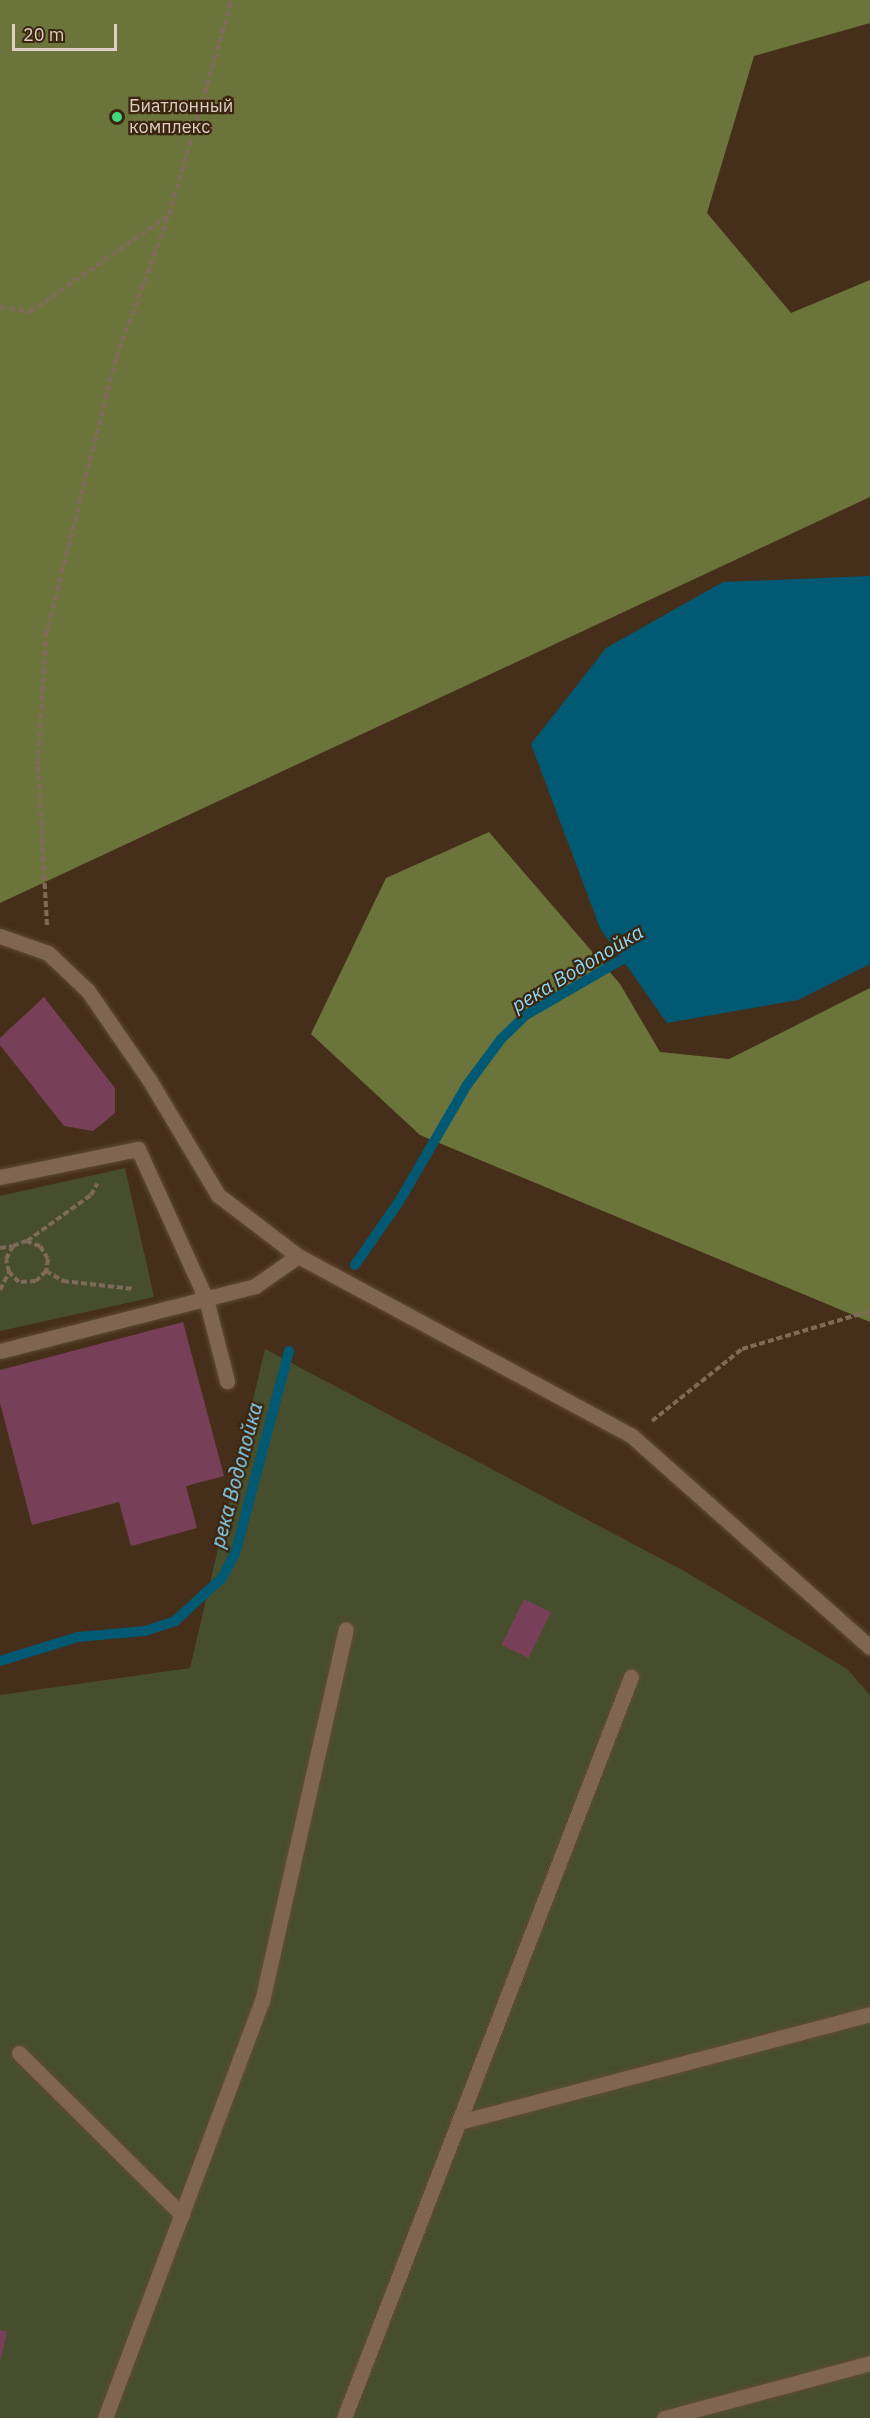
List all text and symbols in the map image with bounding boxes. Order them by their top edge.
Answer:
scale bar [15,12,120,50]
text: 20 m [23,23,65,46]
place label: Биатлонный комплекс [129,96,233,138]
marker: Биатлонный комплекс [110,110,124,124]
water label: река Водопойка [507,919,647,1017]
water label: река Водопойка [205,1400,267,1550]

